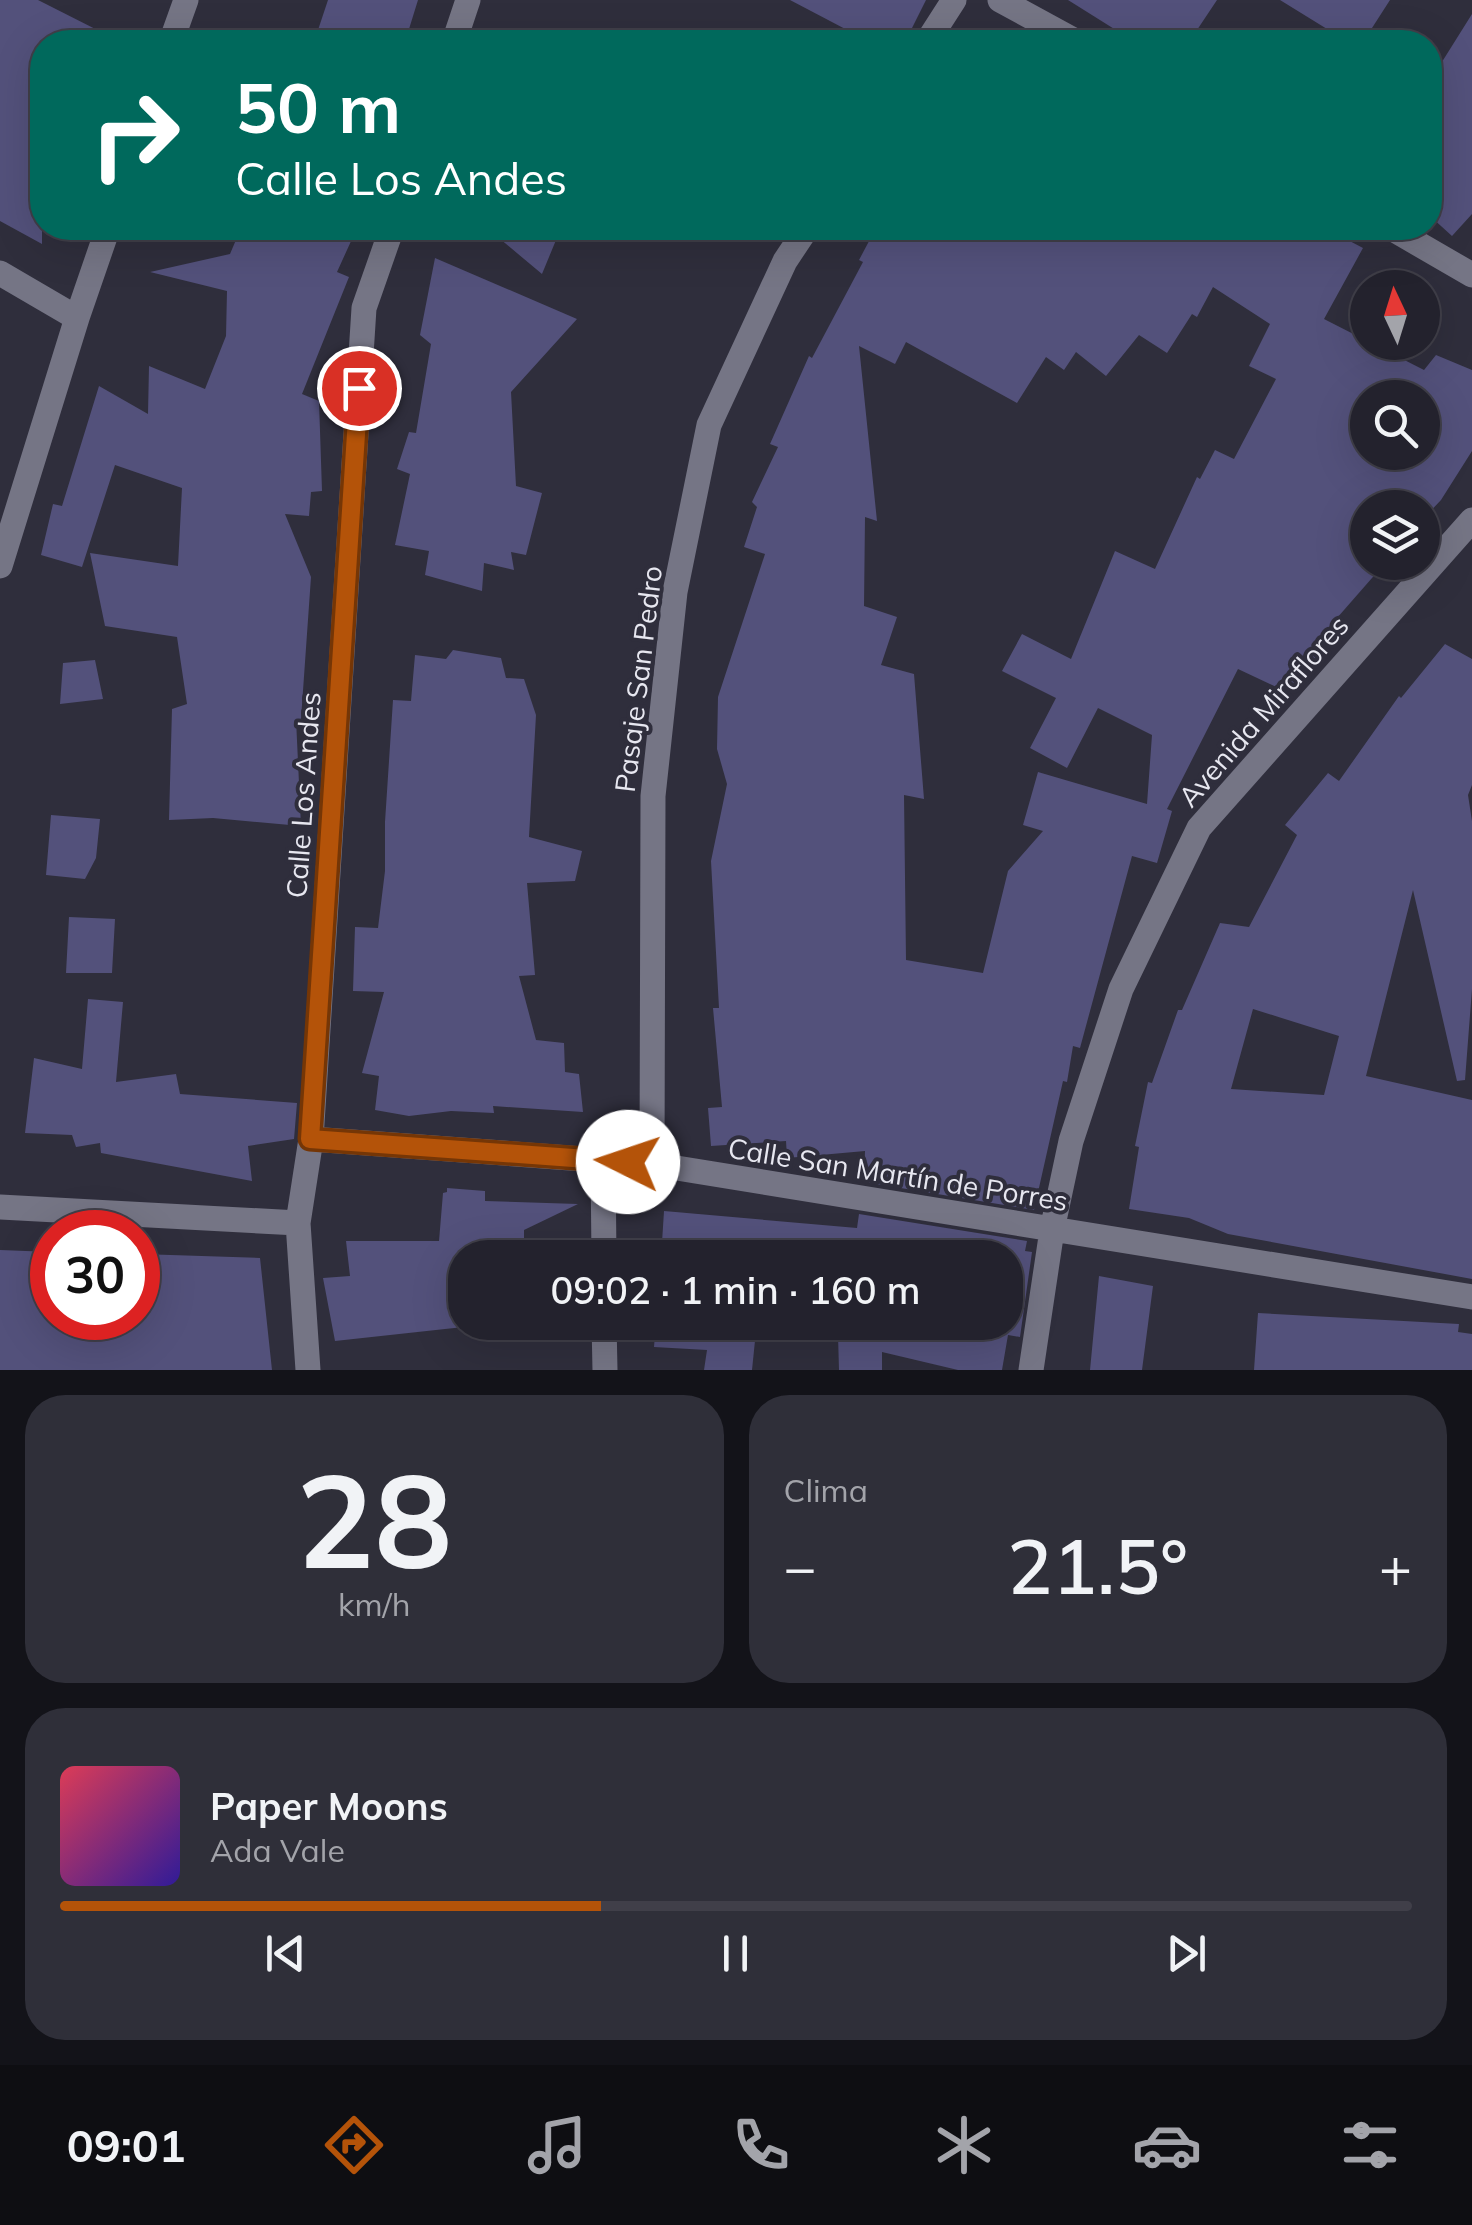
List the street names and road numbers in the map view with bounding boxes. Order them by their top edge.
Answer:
street label: Pasaje San Pedro [607,564,669,794]
street label: Avenida Miraflores [1170,608,1356,814]
street label: Calle Los Andes [278,691,328,899]
street label: Calle San Martín de Porres [726,1130,1070,1218]

